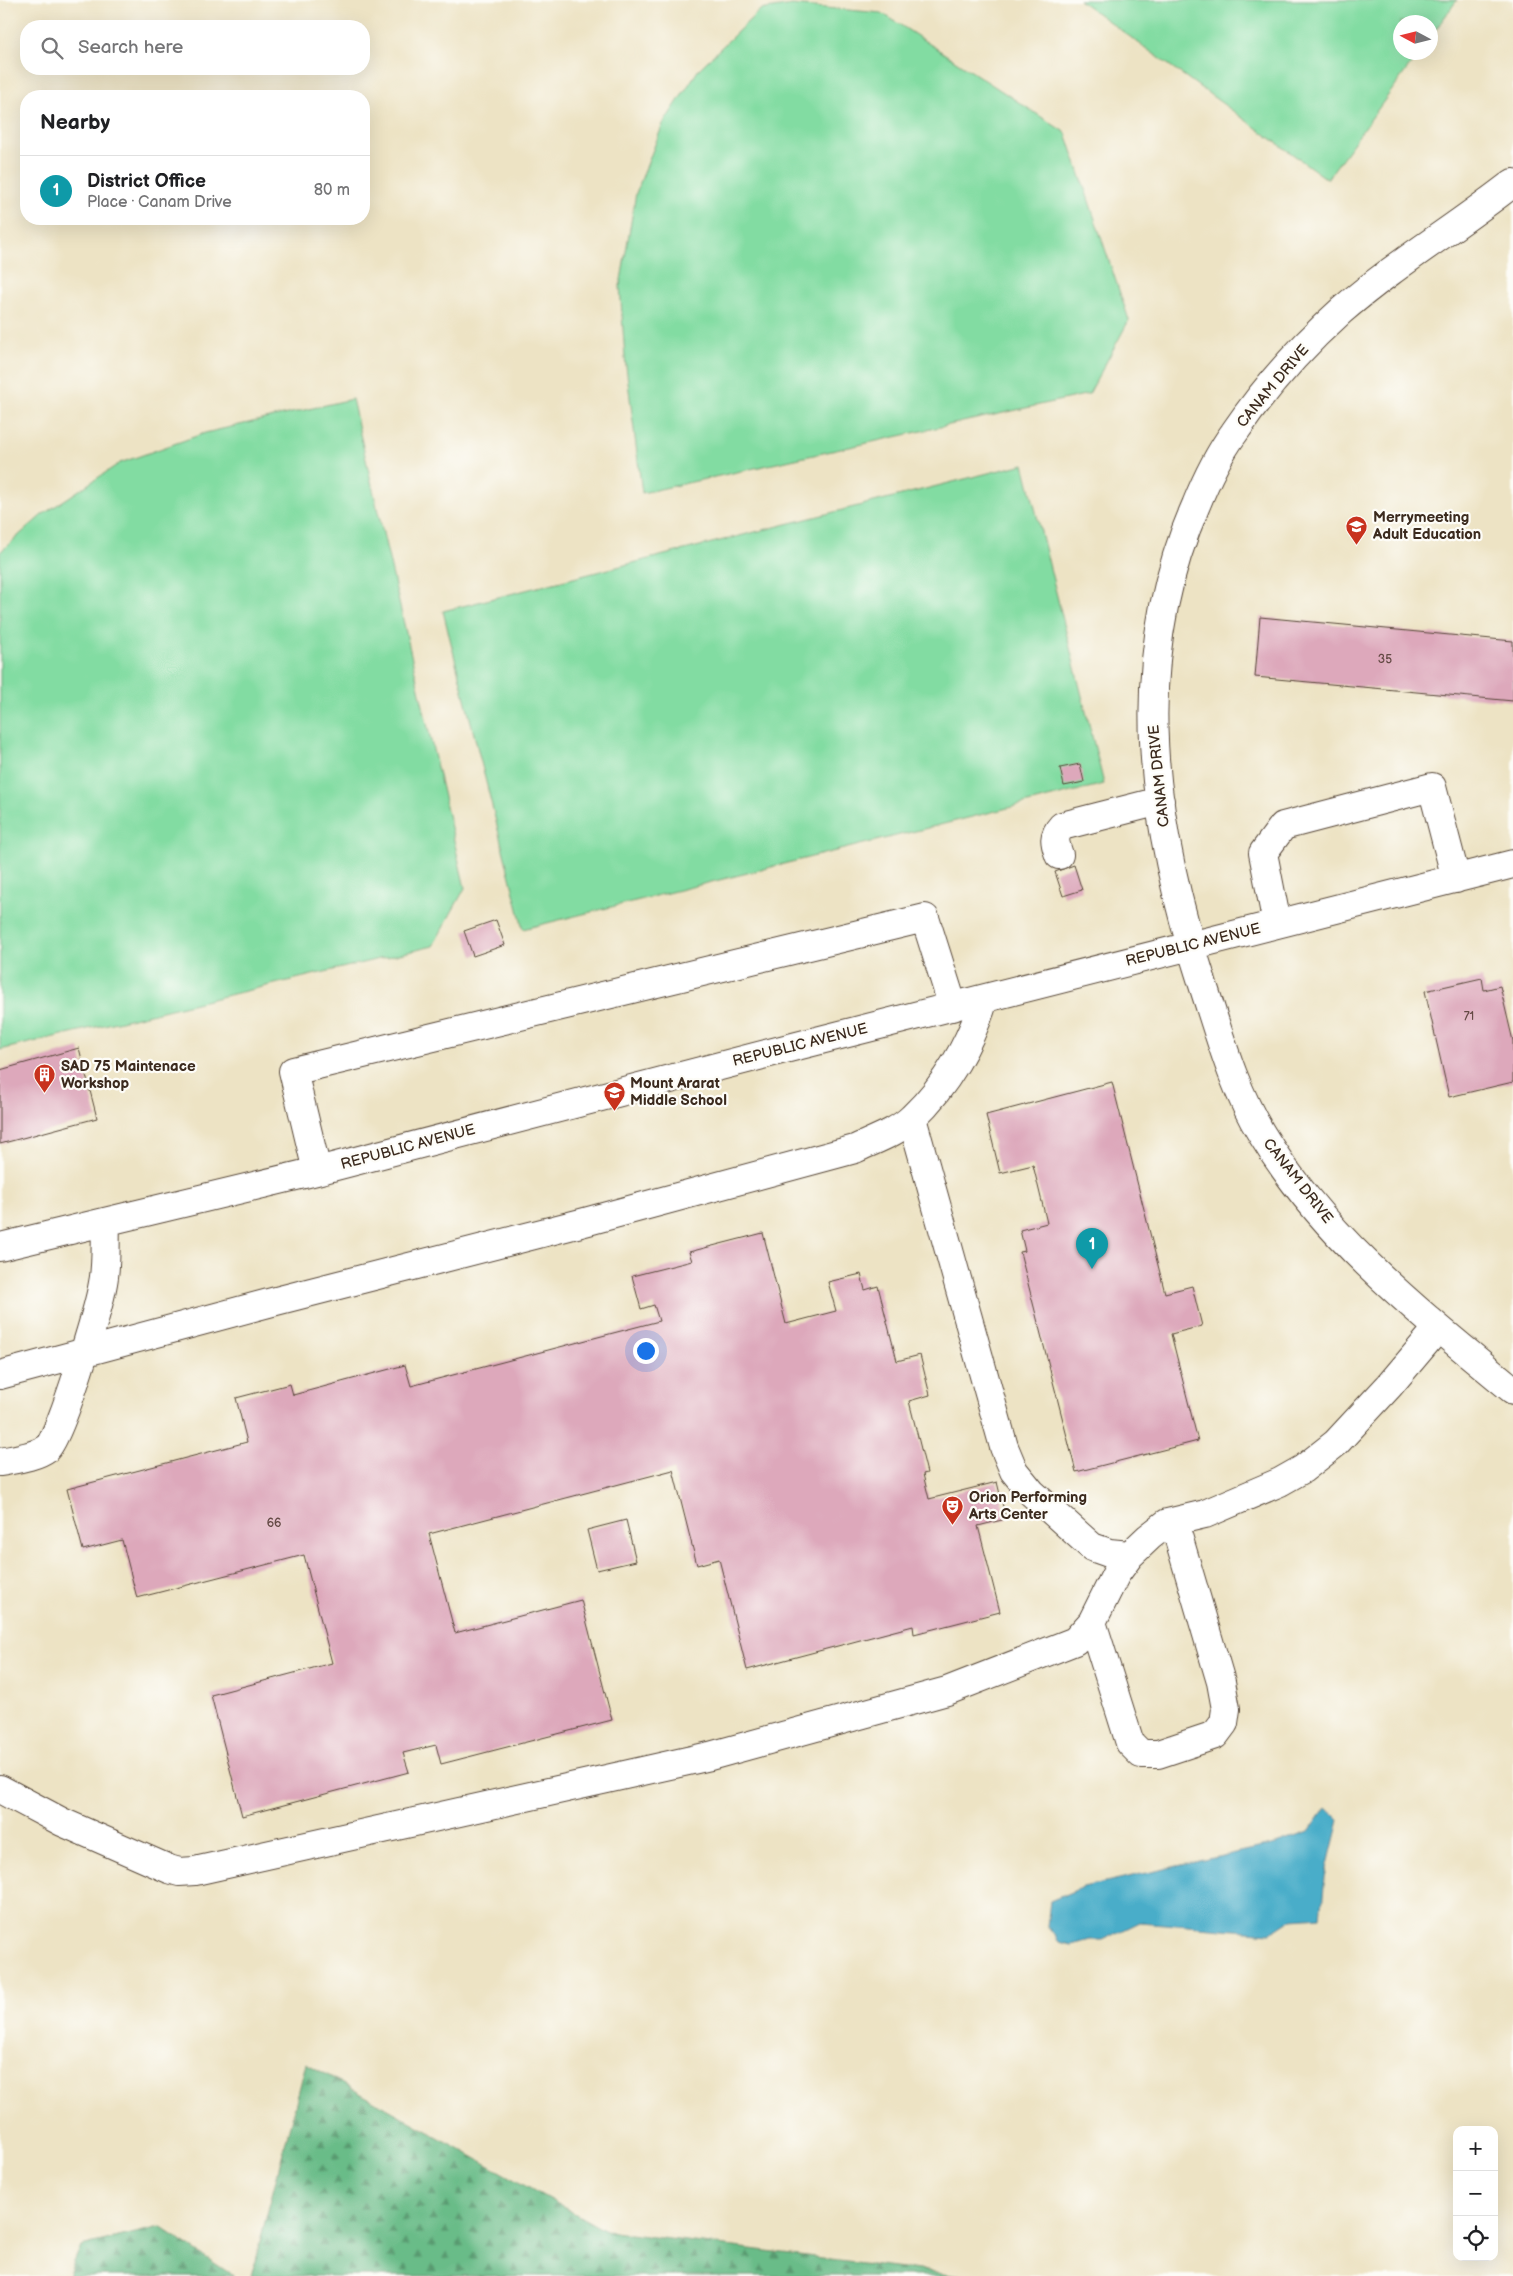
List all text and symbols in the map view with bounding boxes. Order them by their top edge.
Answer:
north arrow [1393,15,1438,60]
search box [20,20,370,75]
icon: search [38,34,66,62]
text: Search here [78,36,183,59]
text: Nearby [40,110,110,135]
text: District Office [87,170,206,193]
text: 1 [53,181,59,200]
text: 80 m [314,181,350,200]
text: Place · Canam Drive [87,193,232,212]
street label: CANAM DRIVE [1233,340,1313,431]
place label: Merrymeeting Adult Education [1372,508,1481,544]
school or university icon: Merrymeeting Adult Education [1345,514,1369,545]
house number: 35 [1378,652,1392,667]
street label: CANAM DRIVE [1144,724,1174,828]
street label: REPUBLIC AVENUE [1124,919,1263,971]
house number: 71 [1464,1009,1474,1024]
street label: REPUBLIC AVENUE [731,1019,870,1071]
place label: SAD 75 Maintenace Workshop [61,1057,196,1093]
building icon: SAD 75 Maintenace Workshop [33,1063,57,1094]
place label: Mount Ararat Middle School [630,1074,727,1110]
school or university icon: Mount Ararat Middle School [602,1080,626,1111]
street label: REPUBLIC AVENUE [339,1120,477,1174]
street label: CANAM DRIVE [1259,1135,1337,1227]
pin: 1 [1076,1228,1108,1269]
your location [633,1338,659,1364]
place label: Orion Performing Arts Center [968,1488,1087,1524]
theatre icon: Orion Performing Arts Center [941,1494,965,1525]
house number: 66 [267,1516,281,1531]
map controls [1453,2126,1498,2261]
button: + [1453,2126,1498,2171]
button: − [1453,2171,1498,2216]
button: locate [1453,2216,1498,2261]

